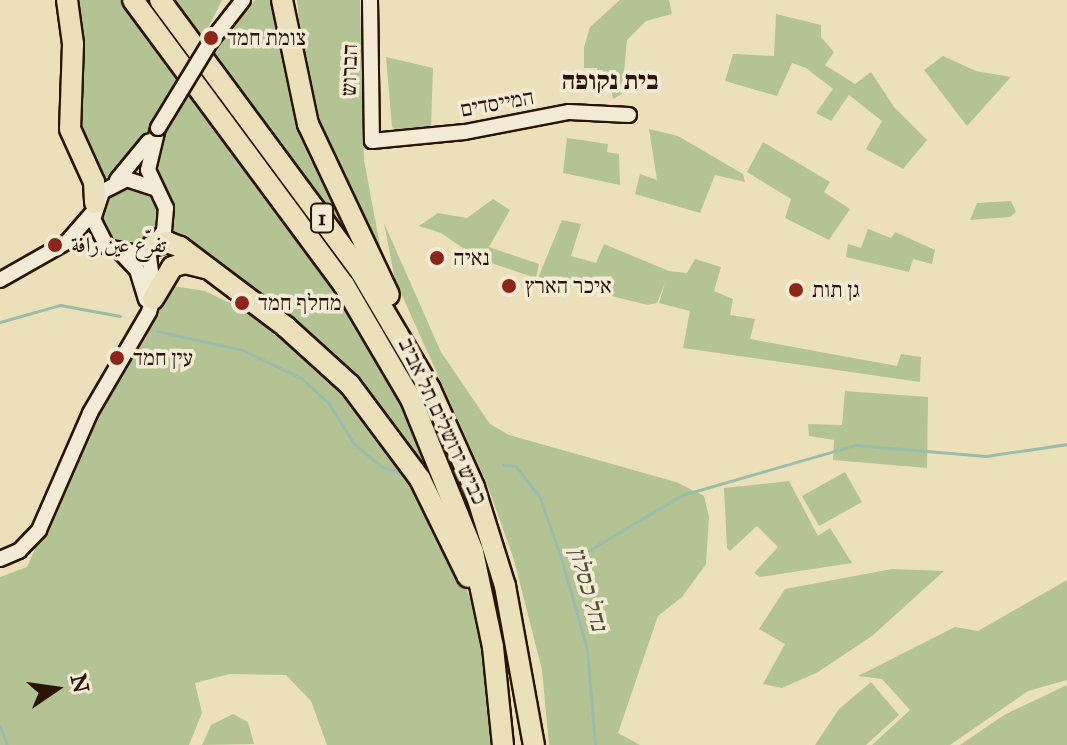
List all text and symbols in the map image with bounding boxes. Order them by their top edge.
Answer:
place label: צומת חמד [227,25,306,51]
marker: צומת חמד [202,29,220,47]
street label: הברוש [335,43,363,97]
district label: בית נקופה [561,65,659,97]
street label: המייסדים [458,84,536,122]
road number: 1 [310,202,334,234]
place label: تفرّع عين رافة [71,232,166,258]
marker: تفرّع عين رافة [46,236,64,254]
place label: נאיה [453,245,490,271]
marker: נאיה [428,249,446,267]
place label: איכר הארץ [525,273,612,299]
marker: איכר הארץ [500,277,518,295]
place label: גן תות [812,277,860,303]
marker: גן תות [787,281,805,299]
place label: מחלף חמד [258,290,342,316]
marker: מחלף חמד [233,294,251,312]
street label: כביש ירושלים תל אביב [393,333,493,509]
place label: עין חמד [133,345,193,371]
marker: עין חמד [108,349,126,367]
water label: נחל כסלון [562,544,614,634]
north arrow [16,649,96,729]
text: N [65,671,95,696]

